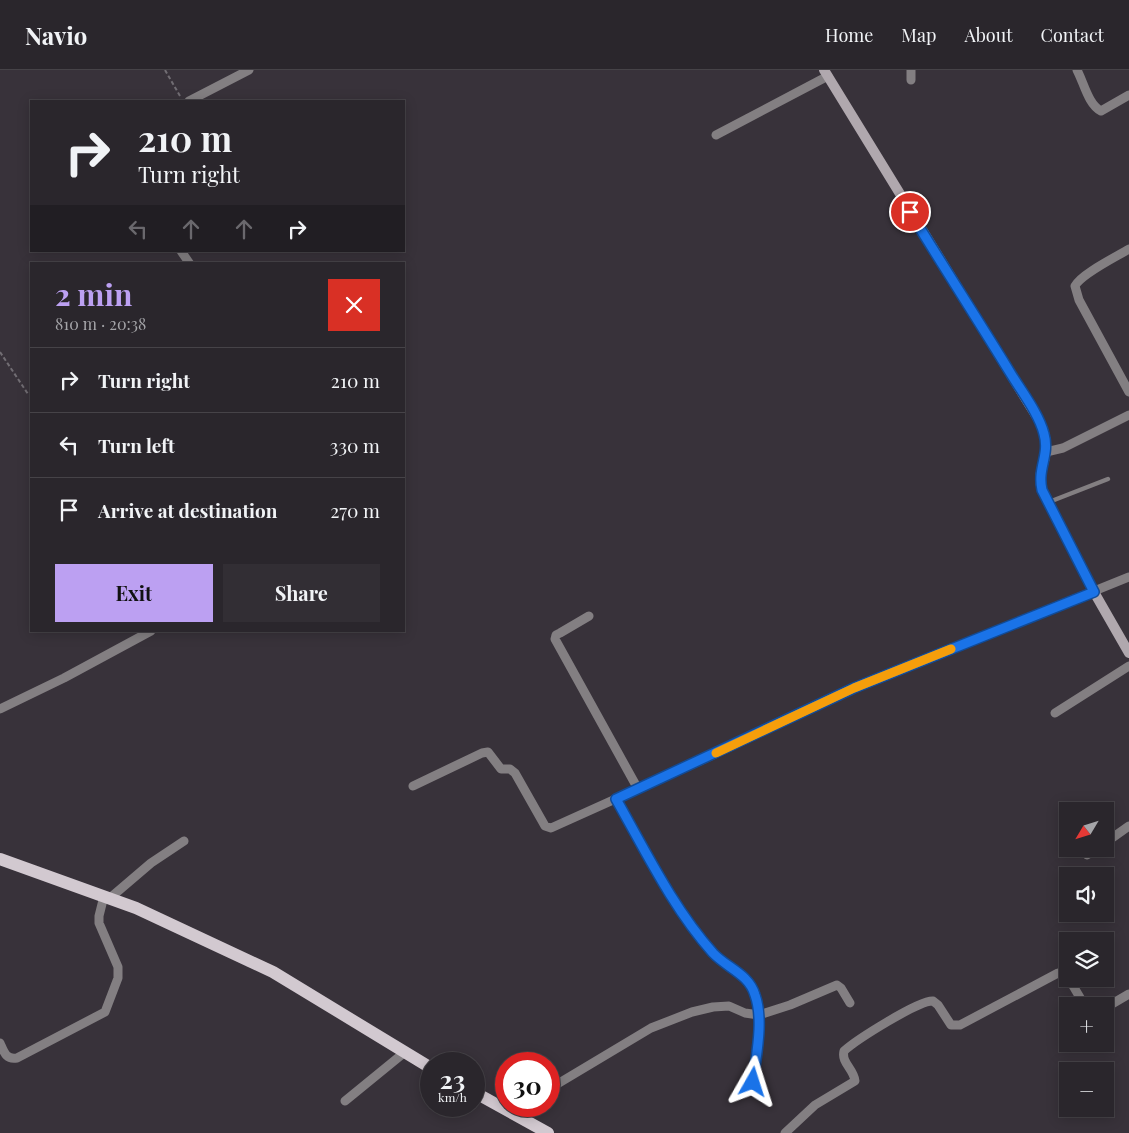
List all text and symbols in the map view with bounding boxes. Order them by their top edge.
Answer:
text: Navio [25,19,87,51]
text: Home [825,23,873,47]
text: Map [901,23,936,47]
text: About [964,23,1013,47]
text: Contact [1041,23,1104,47]
text: 210 m [138,114,232,161]
icon: right [55,120,120,185]
text: Turn right [138,159,240,189]
pin [889,191,931,233]
icon: arrive [896,198,924,226]
icon: left [124,215,152,243]
icon: ahead [177,215,205,243]
icon: ahead [230,215,258,243]
icon: right [283,215,311,243]
text: 2 min [55,274,132,314]
button: close [328,279,380,331]
text: 810 m · 20:38 [55,313,146,334]
icon: right [55,366,83,394]
text: Turn right [98,367,190,393]
text: 210 m [331,367,380,393]
icon: left [55,431,83,459]
text: Turn left [98,432,175,458]
text: 330 m [330,432,380,458]
icon: arrive [55,496,83,524]
text: Arrive at destination [98,497,278,523]
text: 270 m [330,497,380,523]
button: Exit [55,564,213,622]
button: Share [223,564,380,622]
north arrow [1059,802,1114,858]
map controls [1059,802,1114,1117]
button: sound [1059,867,1114,922]
button: layers [1059,932,1114,987]
button: + [1059,997,1114,1052]
speed limit sign: 30 [495,1052,560,1117]
position arrow [726,1055,778,1107]
text: 23 [440,1062,465,1095]
button: − [1059,1062,1114,1117]
text: km/h [438,1089,467,1105]

